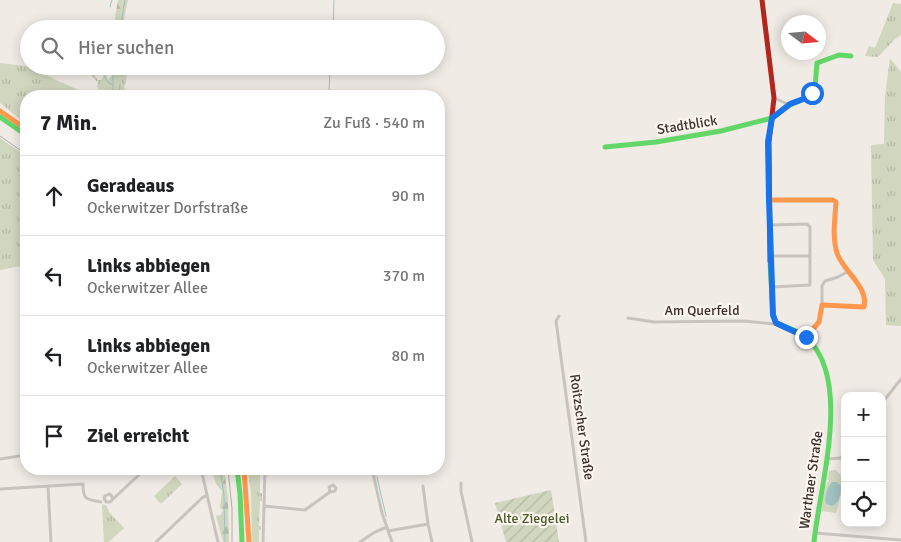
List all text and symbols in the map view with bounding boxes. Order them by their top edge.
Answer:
north arrow [781,15,826,60]
search box [20,20,445,75]
icon: search [38,34,66,62]
text: Hier suchen [78,36,174,60]
route start [801,82,824,105]
text: 7 Min. [40,110,97,136]
street label: Stadtblick [656,112,718,138]
text: Zu Fuß · 540 m [323,113,425,133]
text: Geradeaus [87,174,174,198]
icon: ahead [40,182,68,210]
text: 90 m [391,186,425,206]
text: Ockerwitzer Dorfstraße [87,198,248,218]
text: Links abbiegen [87,254,210,278]
icon: left [40,262,68,290]
text: 370 m [383,266,425,286]
text: Ockerwitzer Allee [87,278,208,298]
street label: Am Querfeld [664,302,740,319]
route end [795,326,818,349]
text: Links abbiegen [87,334,210,358]
icon: left [40,342,68,370]
text: 80 m [391,346,425,366]
text: Ockerwitzer Allee [87,358,208,378]
street label: Roitzscher Straße [566,373,598,481]
map controls [841,392,886,527]
button: + [841,392,886,437]
icon: arrive [40,422,68,450]
text: Ziel erreicht [87,424,189,448]
street label: Warthaer Straße [796,430,826,530]
button: − [841,437,886,482]
button: locate [841,482,886,527]
park label: Alte Ziegelei [495,510,570,527]

